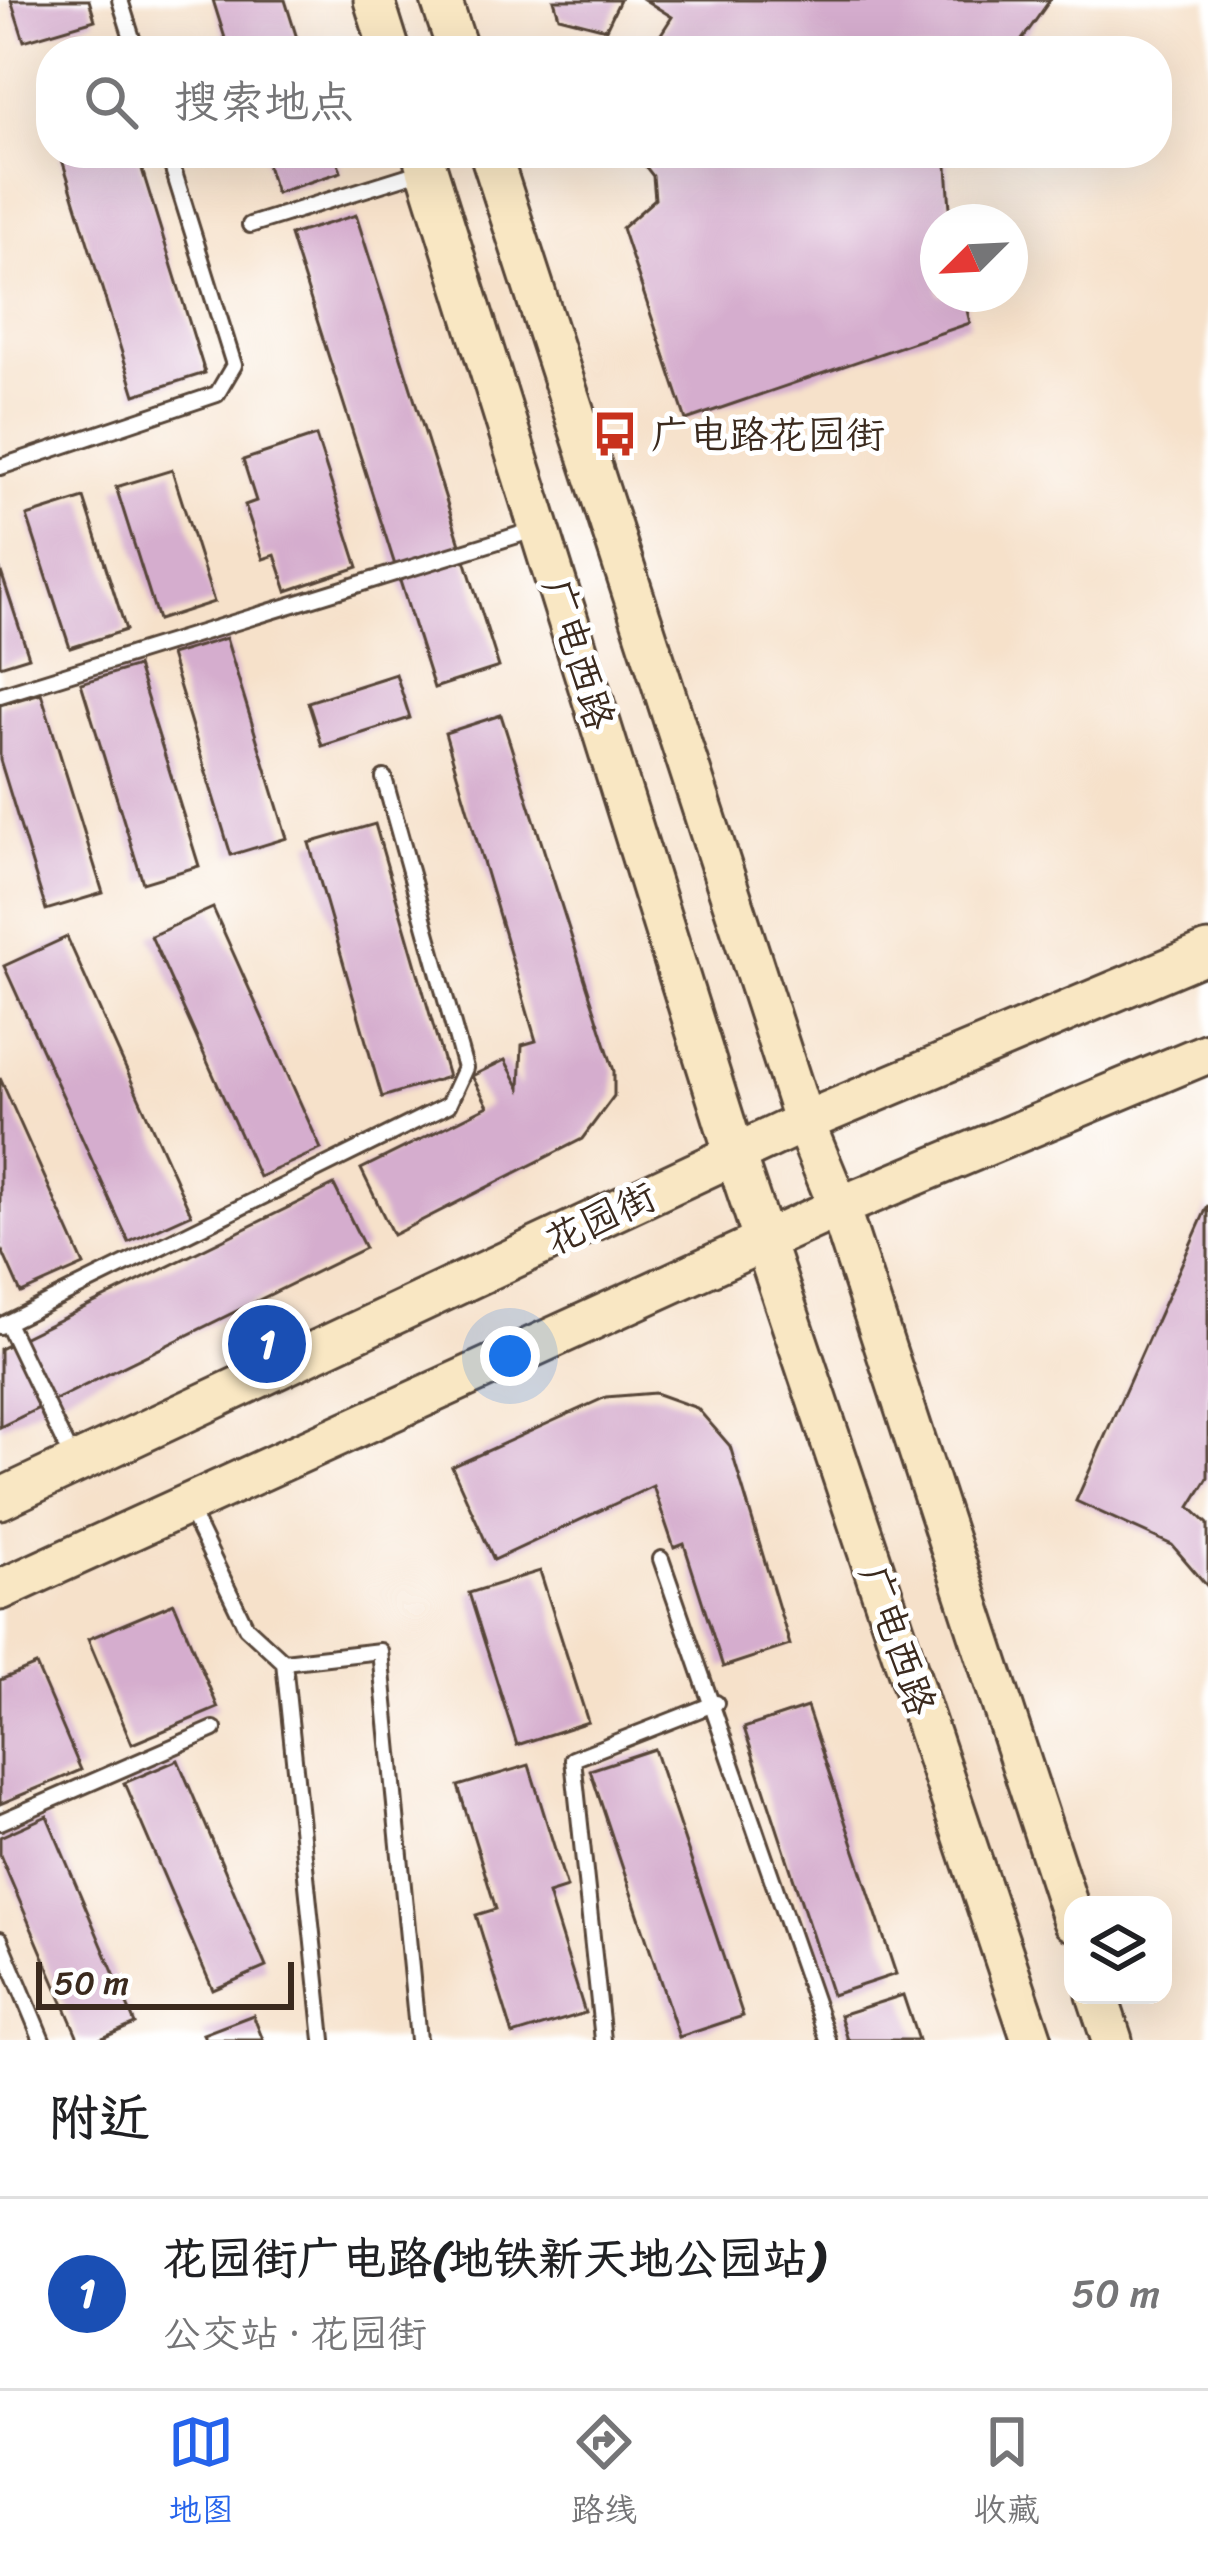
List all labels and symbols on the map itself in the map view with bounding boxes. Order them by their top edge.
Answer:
north arrow [920,204,1028,312]
place label: 广电路花园街 [651,400,885,469]
bus stop icon: 广电路花园街 [590,409,640,459]
street label: 广电西路 [523,569,635,739]
street label: 花园街 [532,1162,668,1274]
pin: 1 [228,1299,306,1389]
your location [480,1326,540,1386]
street label: 广电西路 [840,1555,956,1725]
scale bar [36,1956,294,2009]

